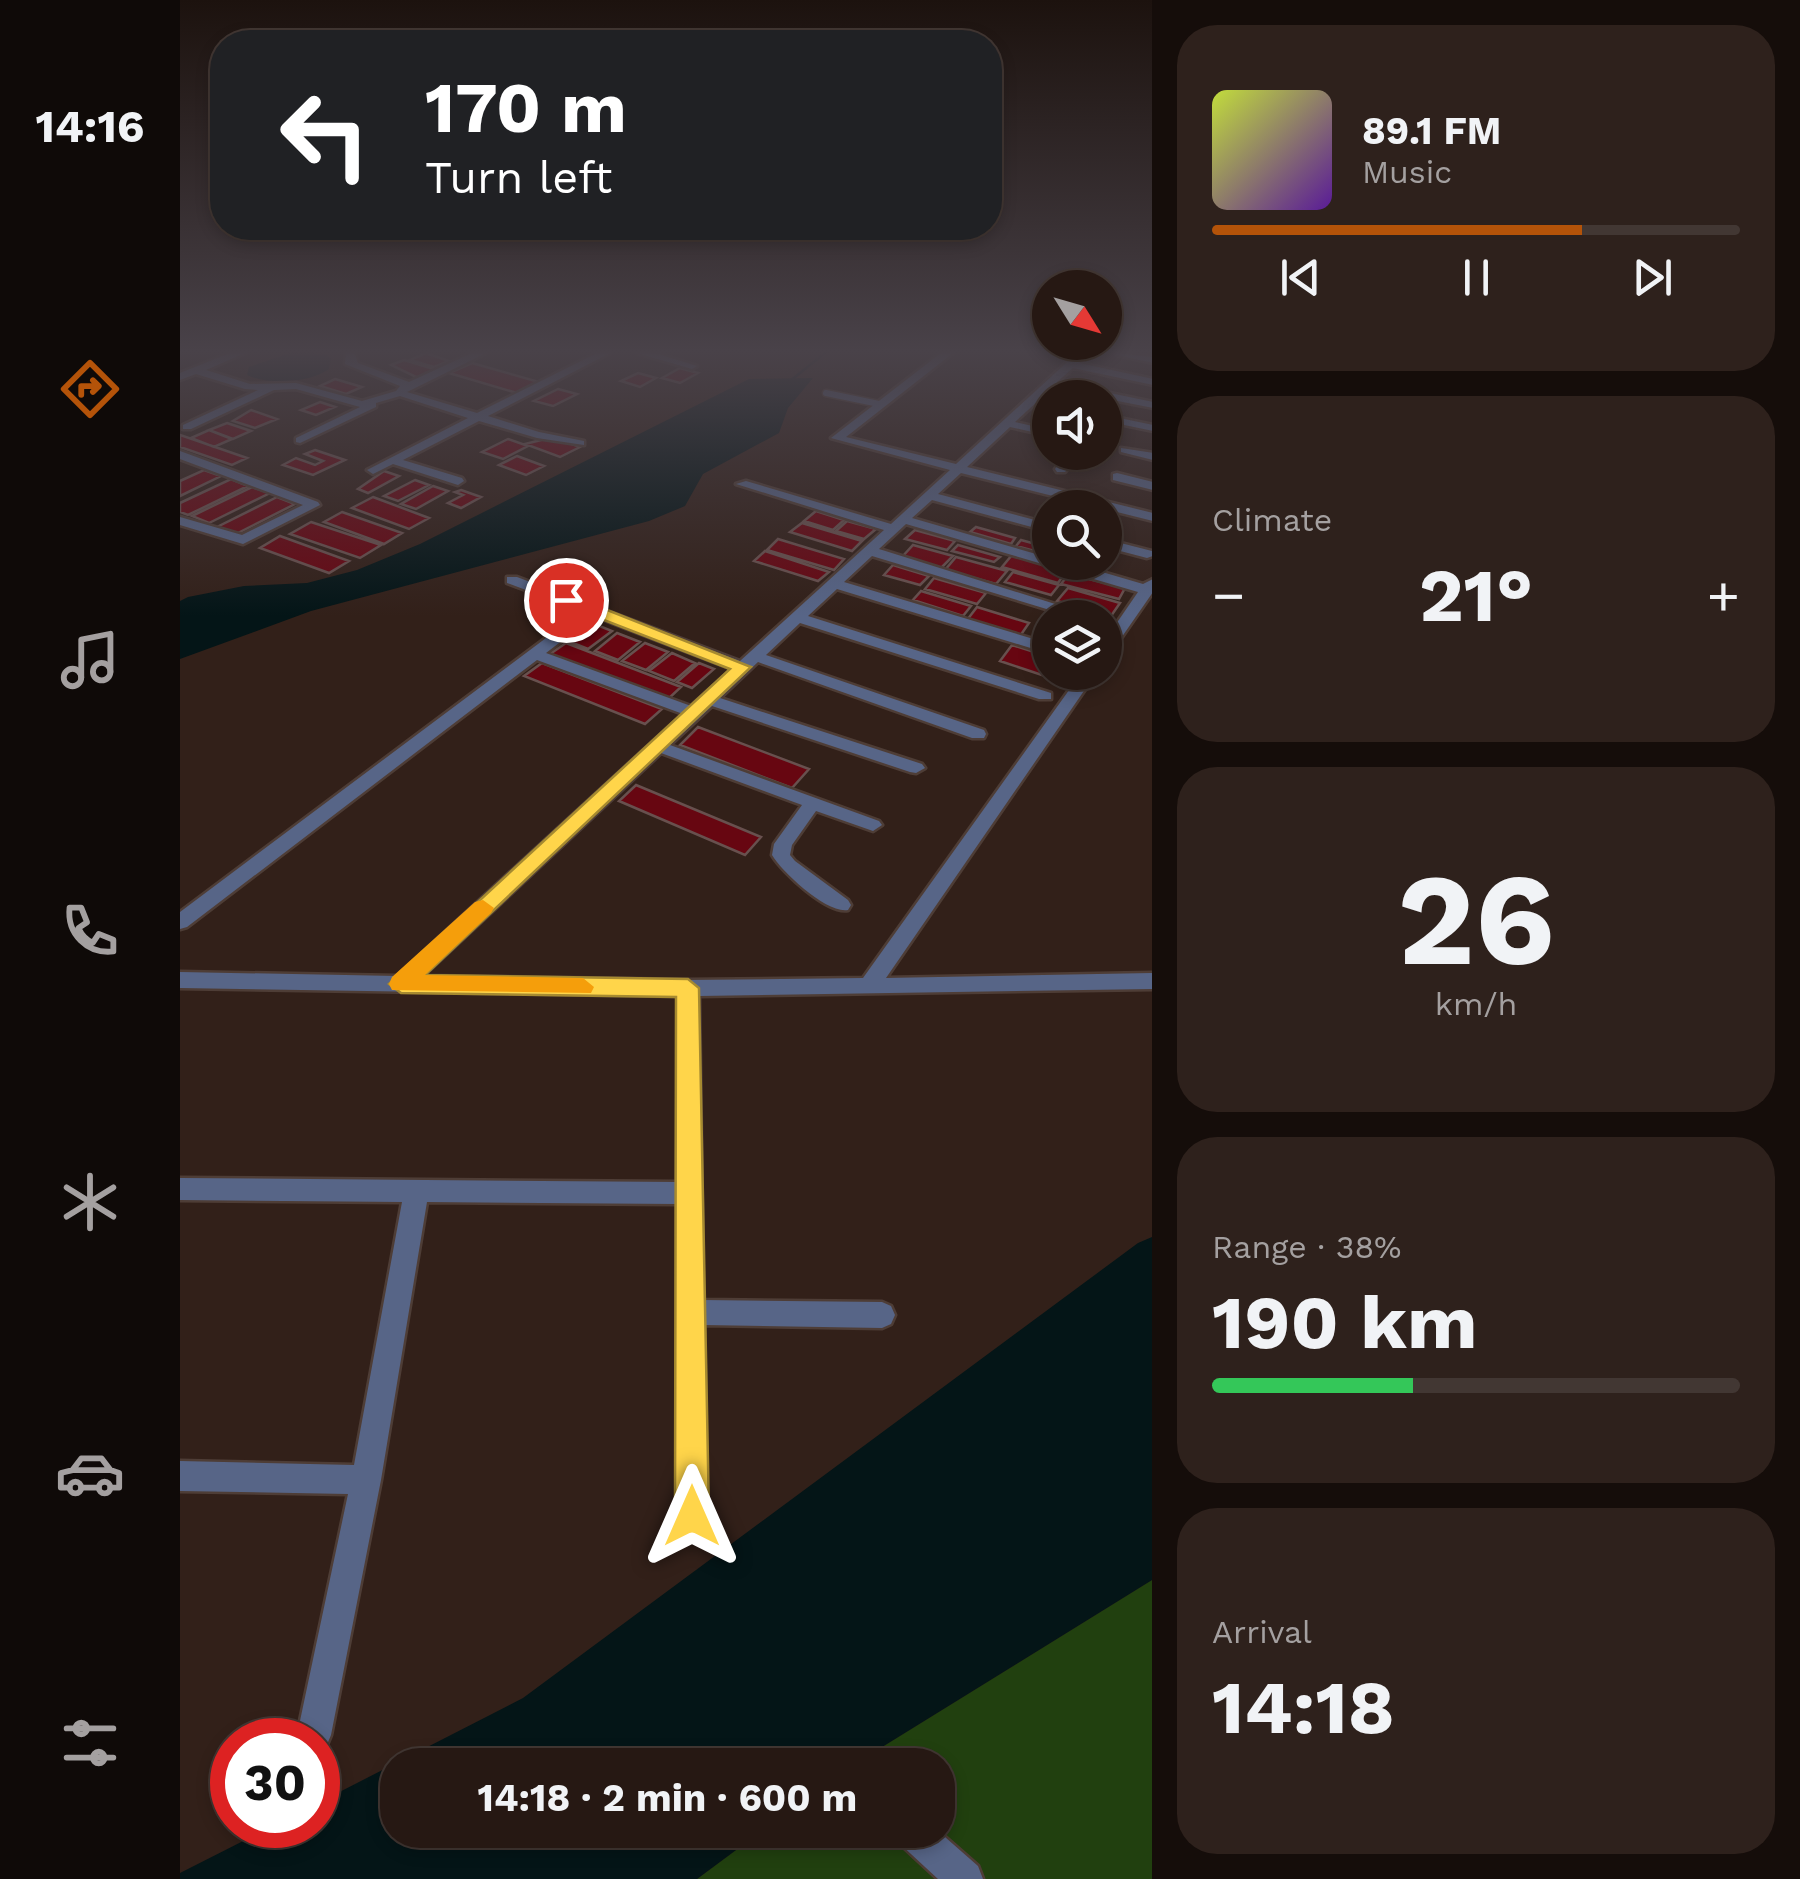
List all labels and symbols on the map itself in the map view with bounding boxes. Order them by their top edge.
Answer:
north arrow [1032,270,1122,360]
pin [524,558,609,643]
position arrow [640,1464,744,1568]
speed limit sign: 30 [210,1718,340,1848]

